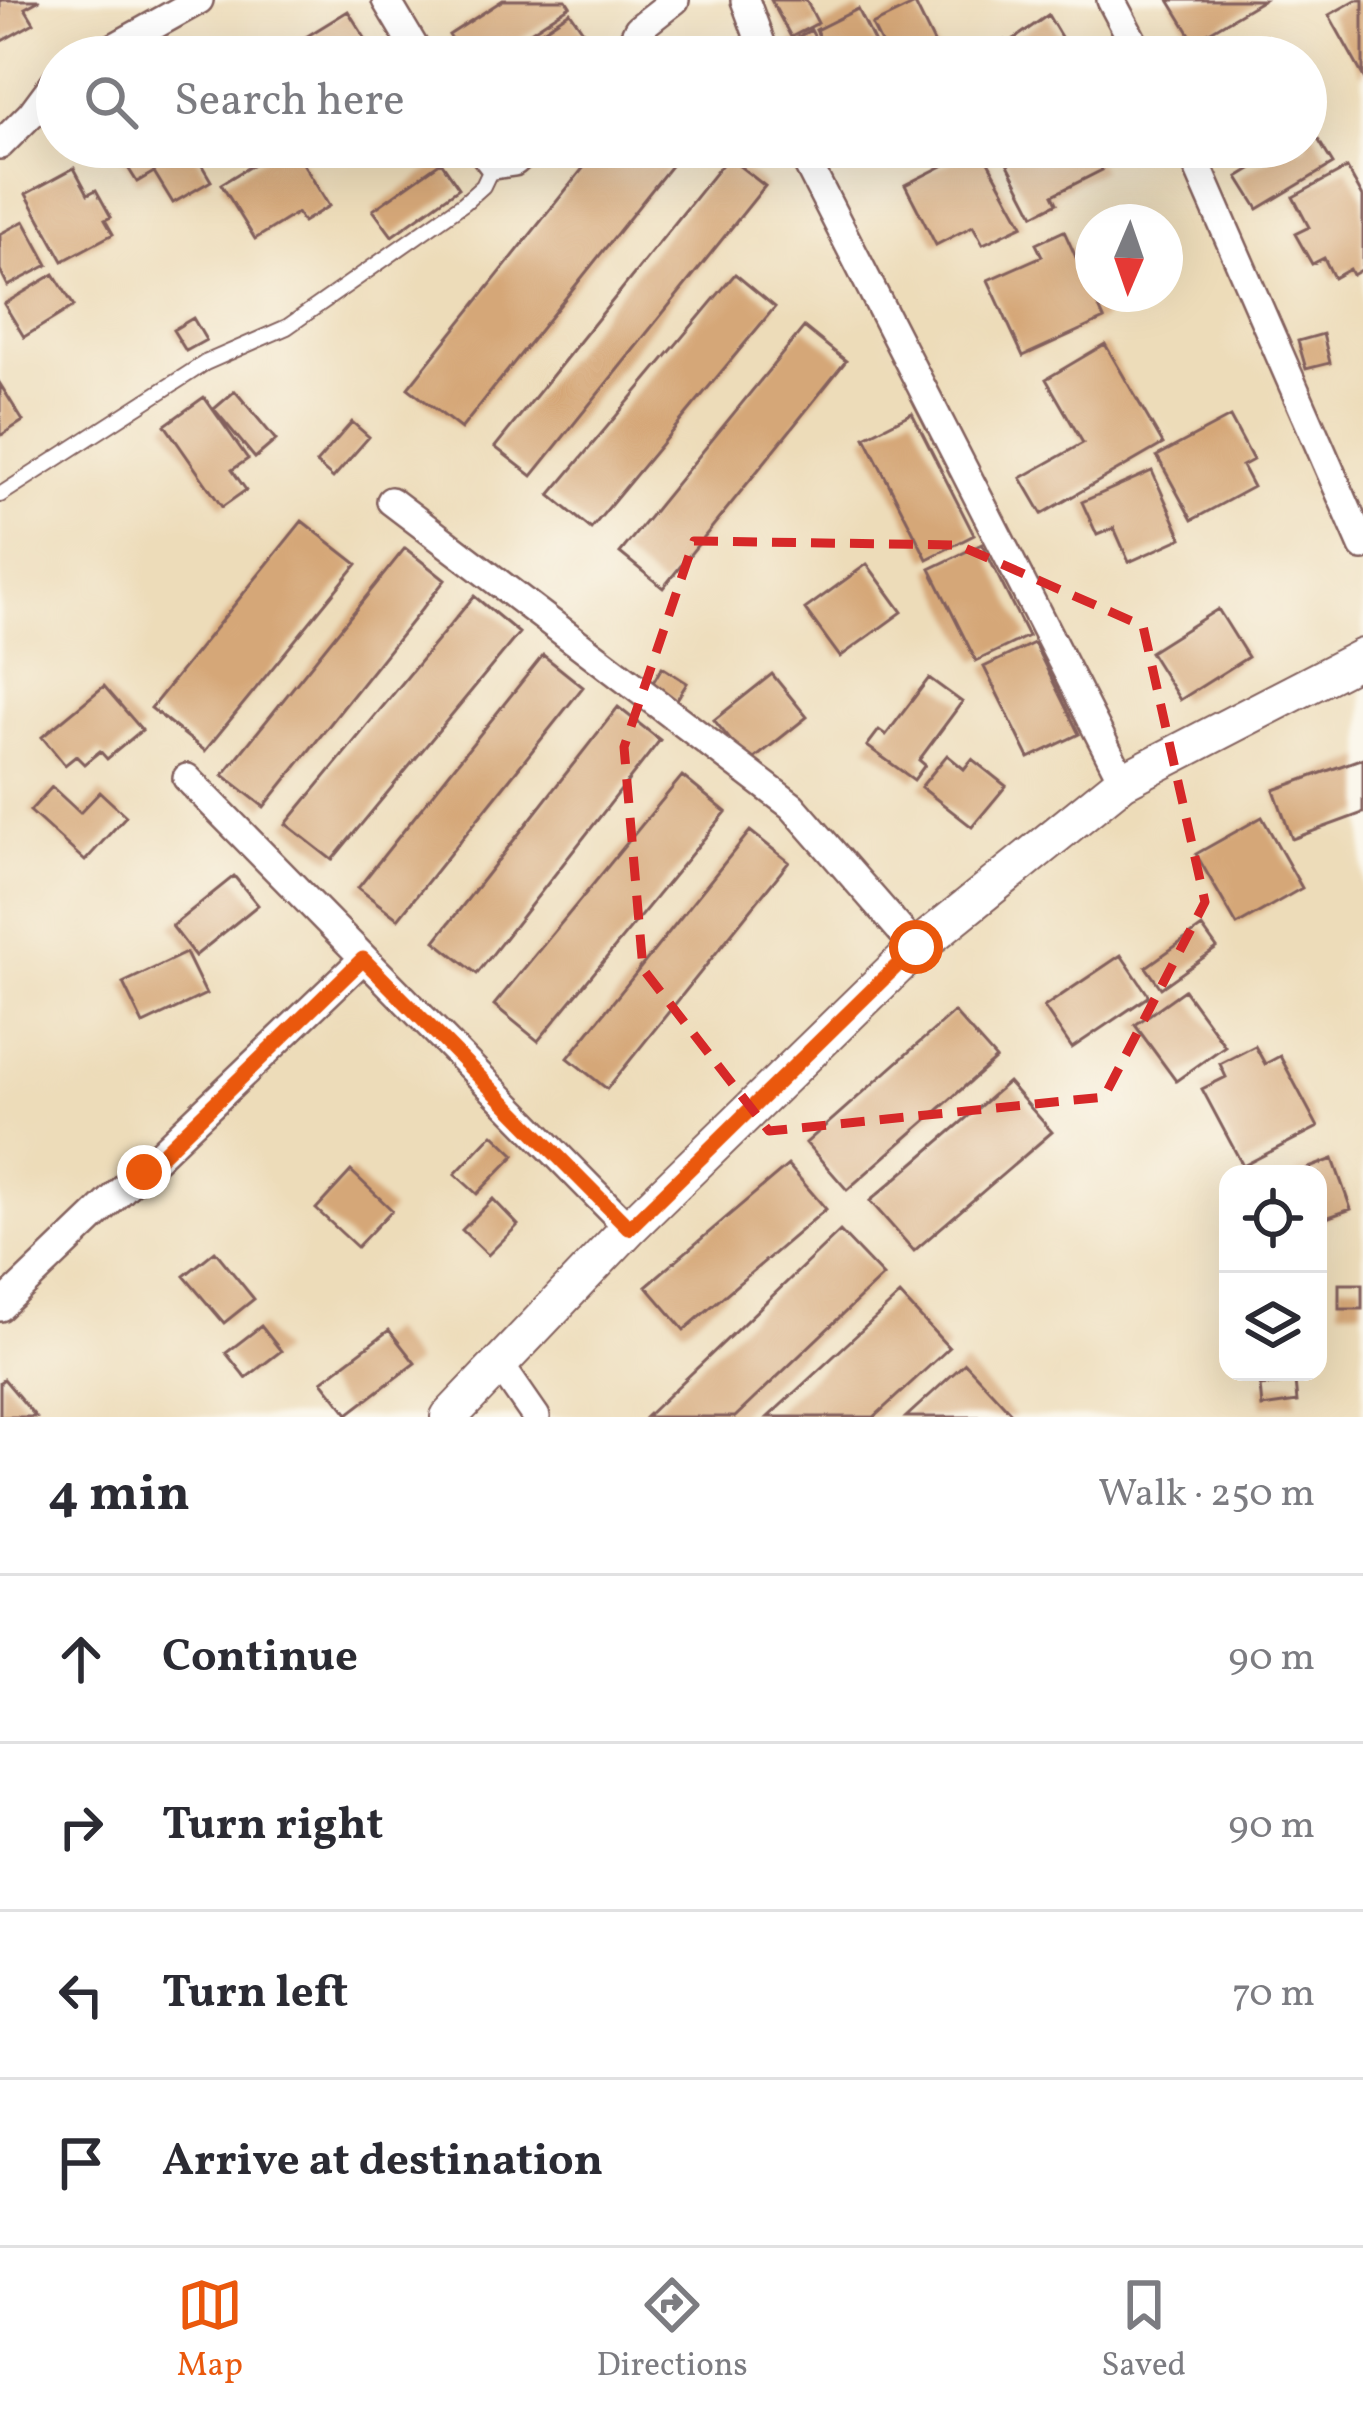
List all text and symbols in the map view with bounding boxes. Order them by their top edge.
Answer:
search box [36,36,1327,168]
icon: search [78,69,144,135]
text: Search here [174,71,405,134]
north arrow [1075,204,1183,312]
route start [889,920,943,974]
route end [117,1145,171,1199]
map controls [1219,1165,1327,1381]
button: locate [1219,1165,1327,1273]
button: layers [1219,1273,1327,1381]
text: 4 min [48,1460,190,1531]
text: Walk · 250 m [1098,1468,1315,1522]
icon: ahead [48,1626,114,1692]
text: Continue [162,1627,358,1690]
text: 90 m [1228,1632,1315,1686]
icon: right [48,1794,114,1860]
text: Turn right [162,1795,383,1858]
text: 90 m [1228,1800,1315,1854]
icon: left [48,1962,114,2028]
text: Turn left [162,1963,348,2026]
text: 70 m [1232,1968,1315,2022]
icon: arrive [48,2130,114,2196]
text: Arrive at destination [162,2131,603,2194]
tab: Map [177,2272,243,2390]
tab: Directions [596,2272,748,2390]
tab: Saved [1101,2272,1186,2390]

